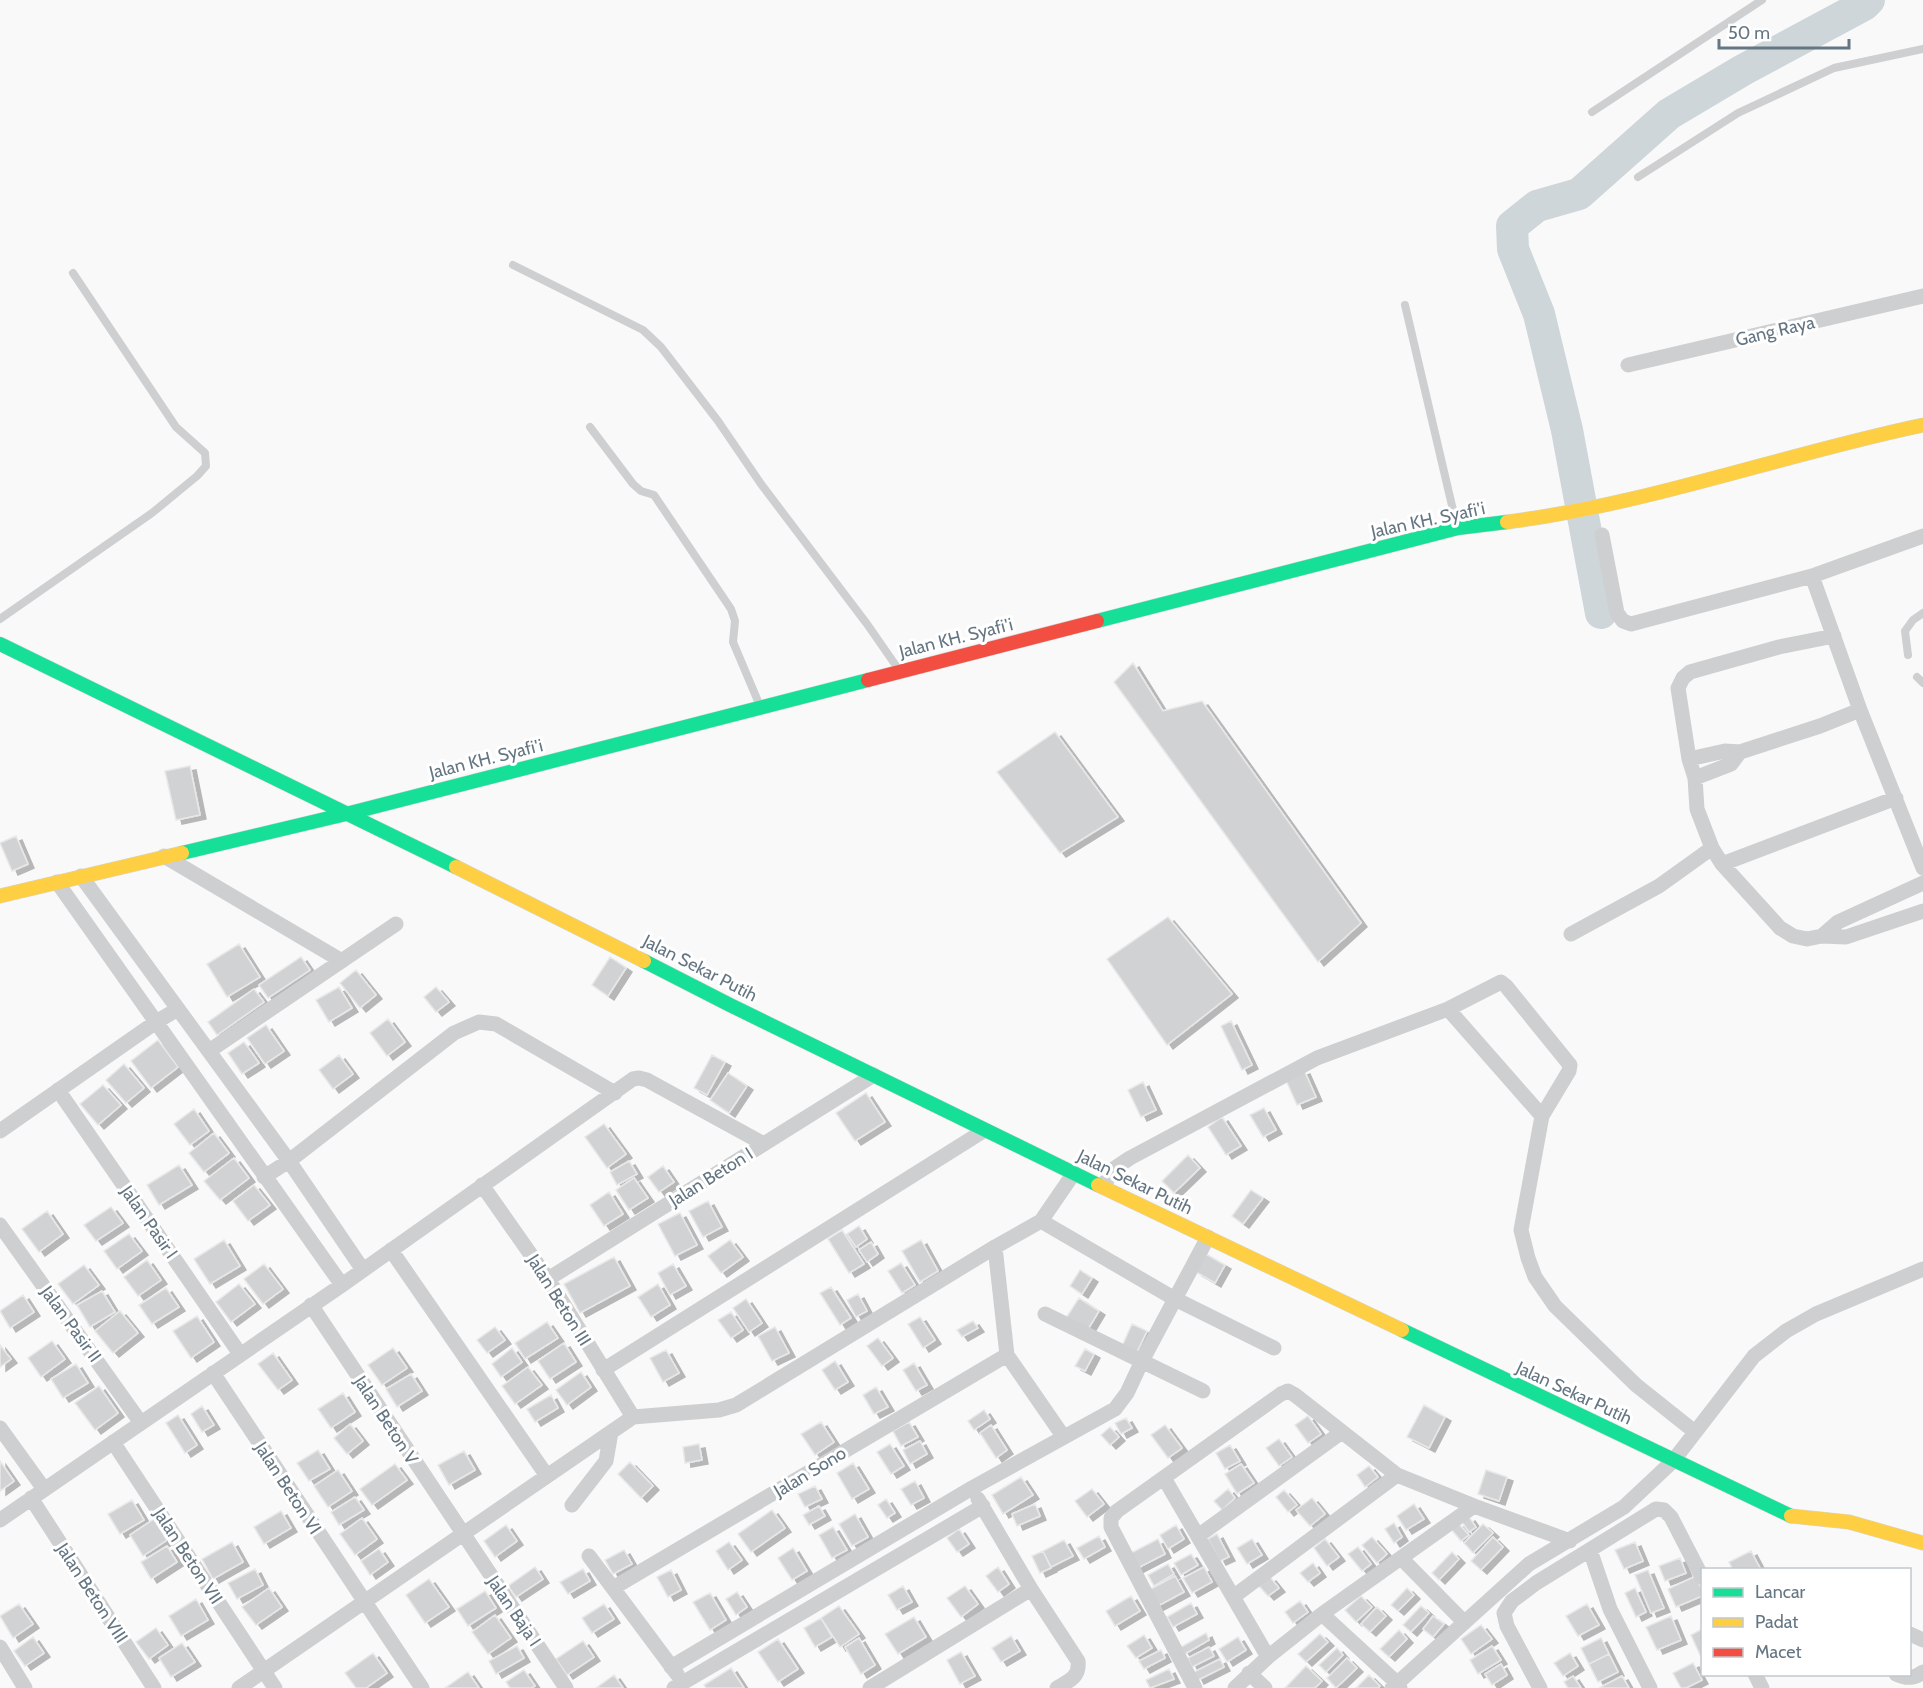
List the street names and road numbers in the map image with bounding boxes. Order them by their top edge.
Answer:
street label: Gang Raya [1733,311,1817,351]
street label: Jalan KH. Syafi'i [1368,497,1487,543]
street label: Jalan KH. Syafi'i [896,613,1015,663]
street label: Jalan KH. Syafi'i [426,734,545,784]
street label: Jalan Sekar Putih [638,929,761,1006]
street label: Jalan Beton I [664,1143,757,1212]
street label: Jalan Sekar Putih [1073,1144,1196,1219]
street label: Jalan Pasir I [115,1180,182,1263]
street label: Jalan Beton III [522,1249,596,1350]
street label: Jalan Pasir II [35,1281,106,1366]
street label: Jalan Sekar Putih [1512,1356,1635,1429]
street label: Jalan Beton V [349,1371,423,1468]
street label: Jalan Beton VI [249,1437,326,1538]
street label: Jalan Sono [769,1442,850,1503]
street label: Jalan Beton VII [148,1503,227,1608]
street label: Jalan Beton VIII [51,1538,132,1647]
street label: Jalan Baja I [482,1571,546,1651]

